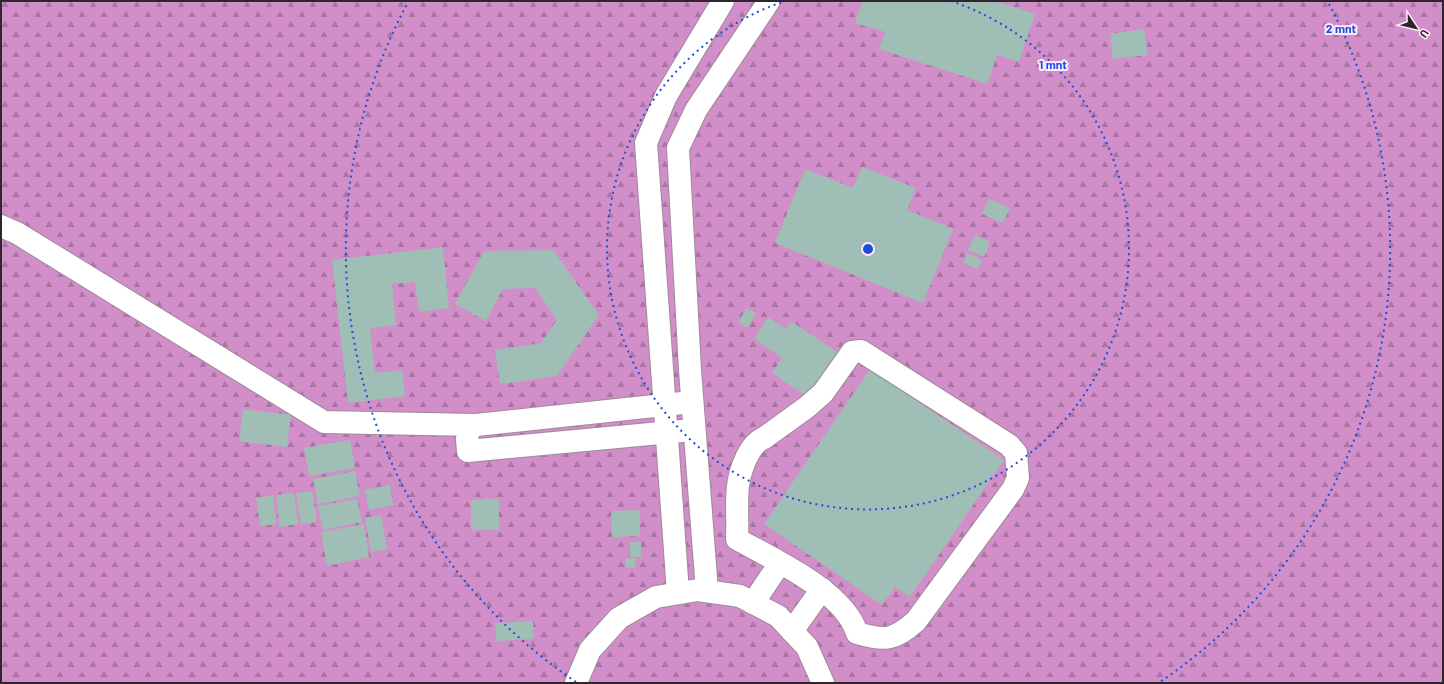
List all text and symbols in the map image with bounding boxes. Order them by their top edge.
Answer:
north arrow [1396,8,1436,48]
text: 2 mnt [1326,21,1357,35]
text: U [1417,27,1432,41]
text: 1 mnt [1039,57,1067,71]
centre of rings [861,242,875,256]

